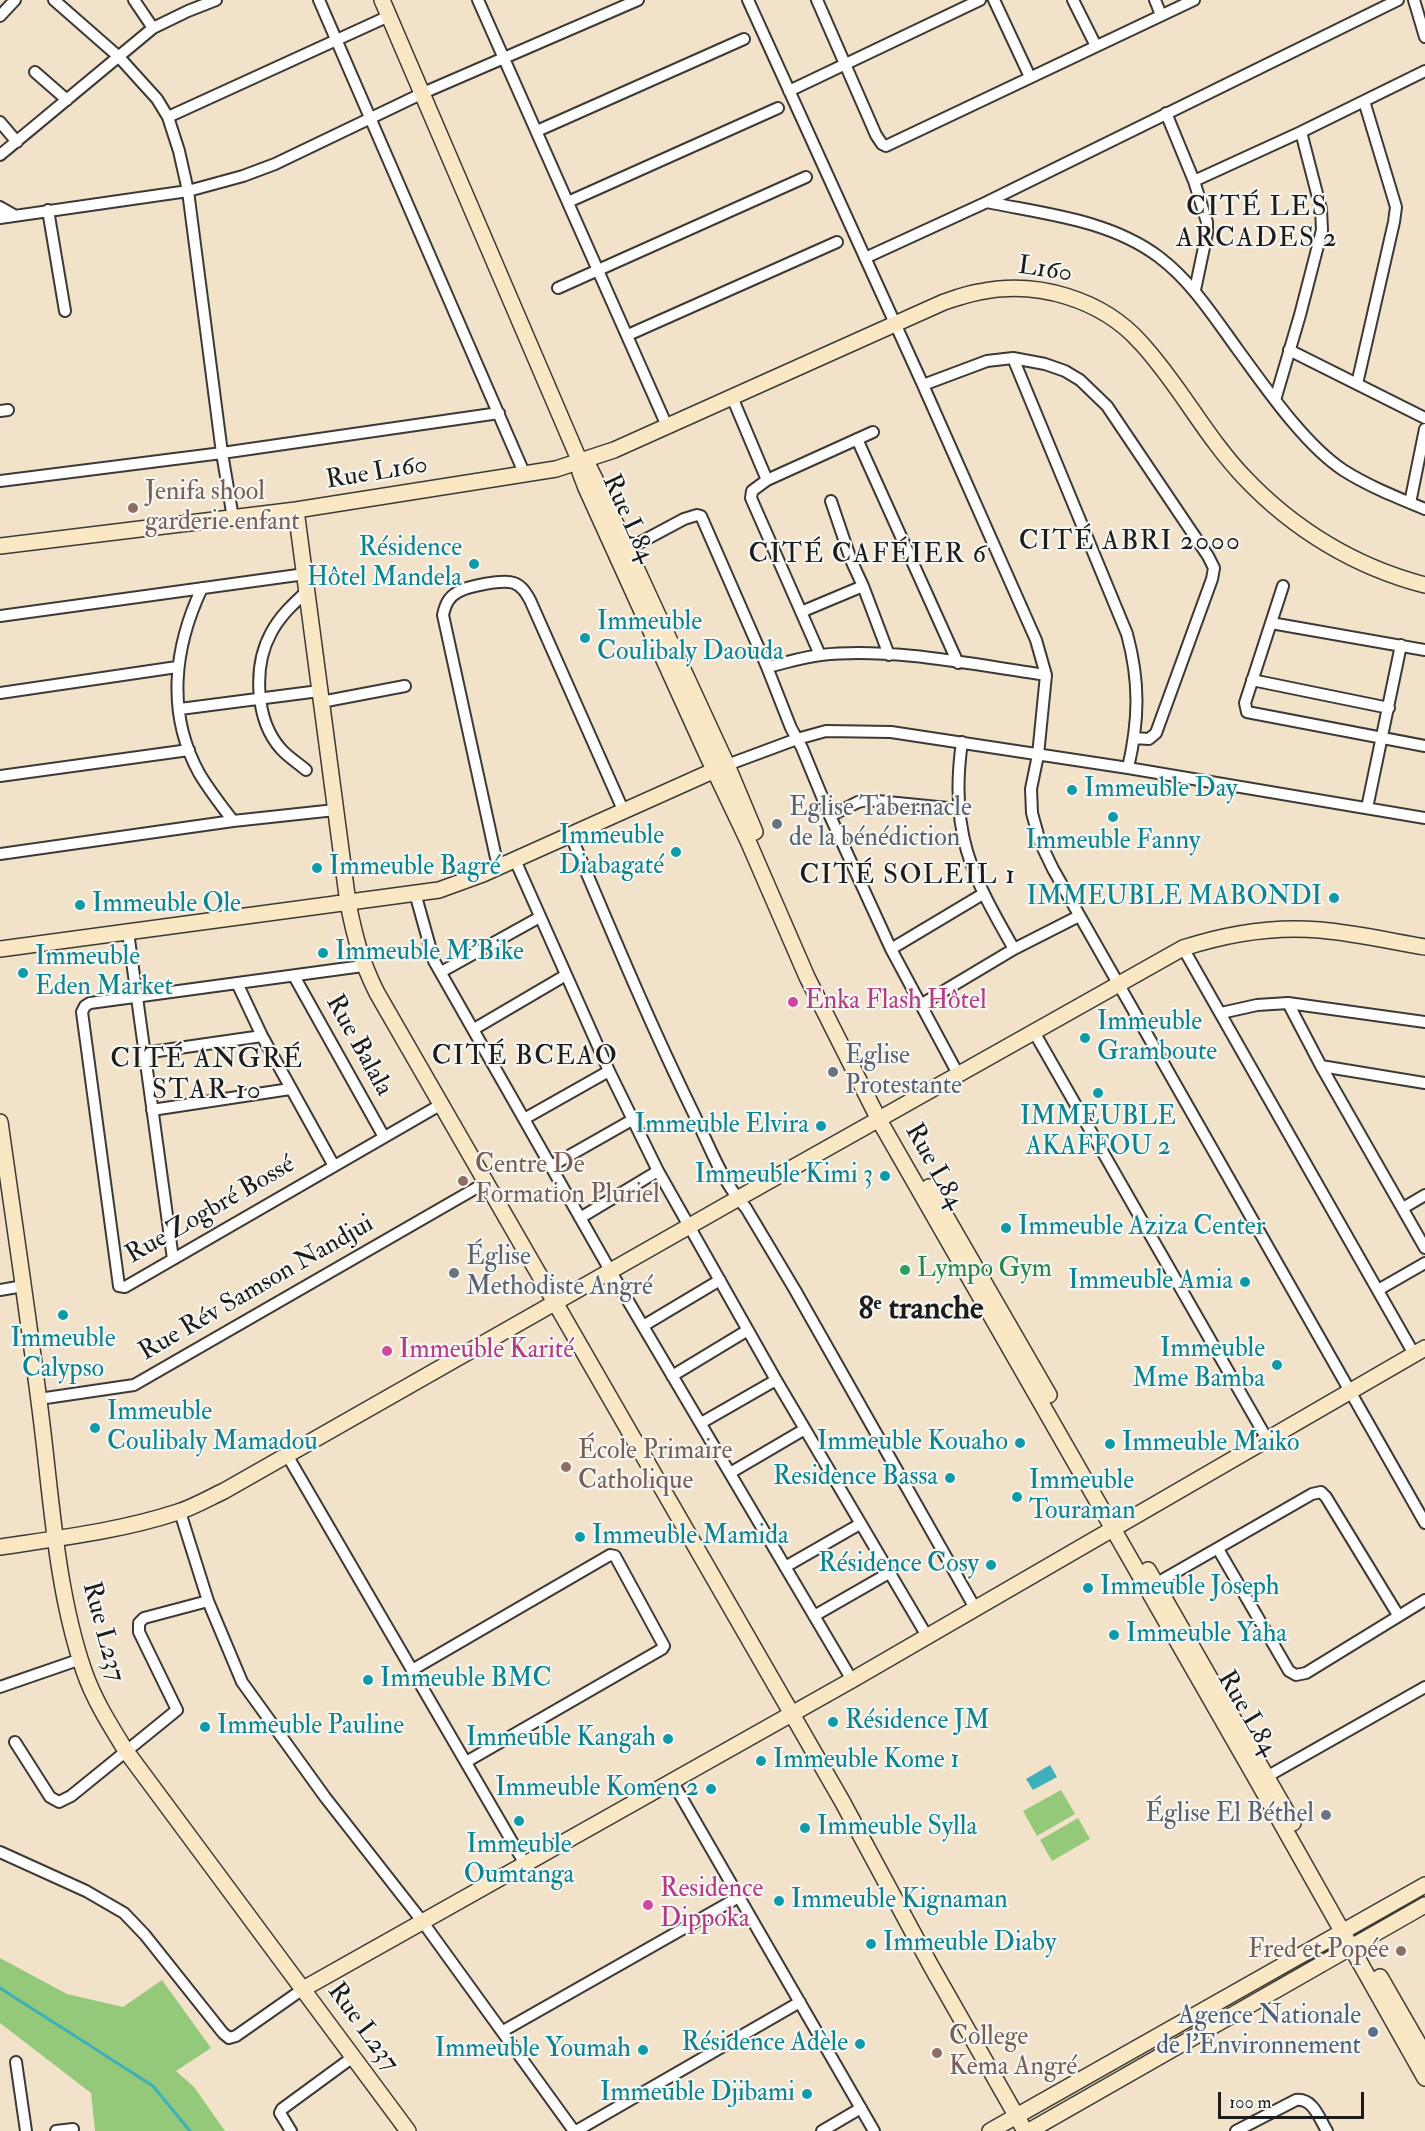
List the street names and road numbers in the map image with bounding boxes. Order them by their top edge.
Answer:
street label: L160 [1016,251,1074,291]
street label: Rue L160 [324,451,430,497]
street label: Rue L84 [594,470,660,568]
street label: Rue Balala [318,990,398,1102]
street label: Rue L84 [897,1119,969,1215]
street label: Rue Zogbré Bossé [121,1150,301,1272]
street label: Rue Rév Samson Nandjui [134,1209,380,1369]
street label: Rue L237 [74,1579,130,1685]
street label: Rue L84 [1209,1666,1283,1762]
street label: Rue L237 [319,1978,405,2078]

